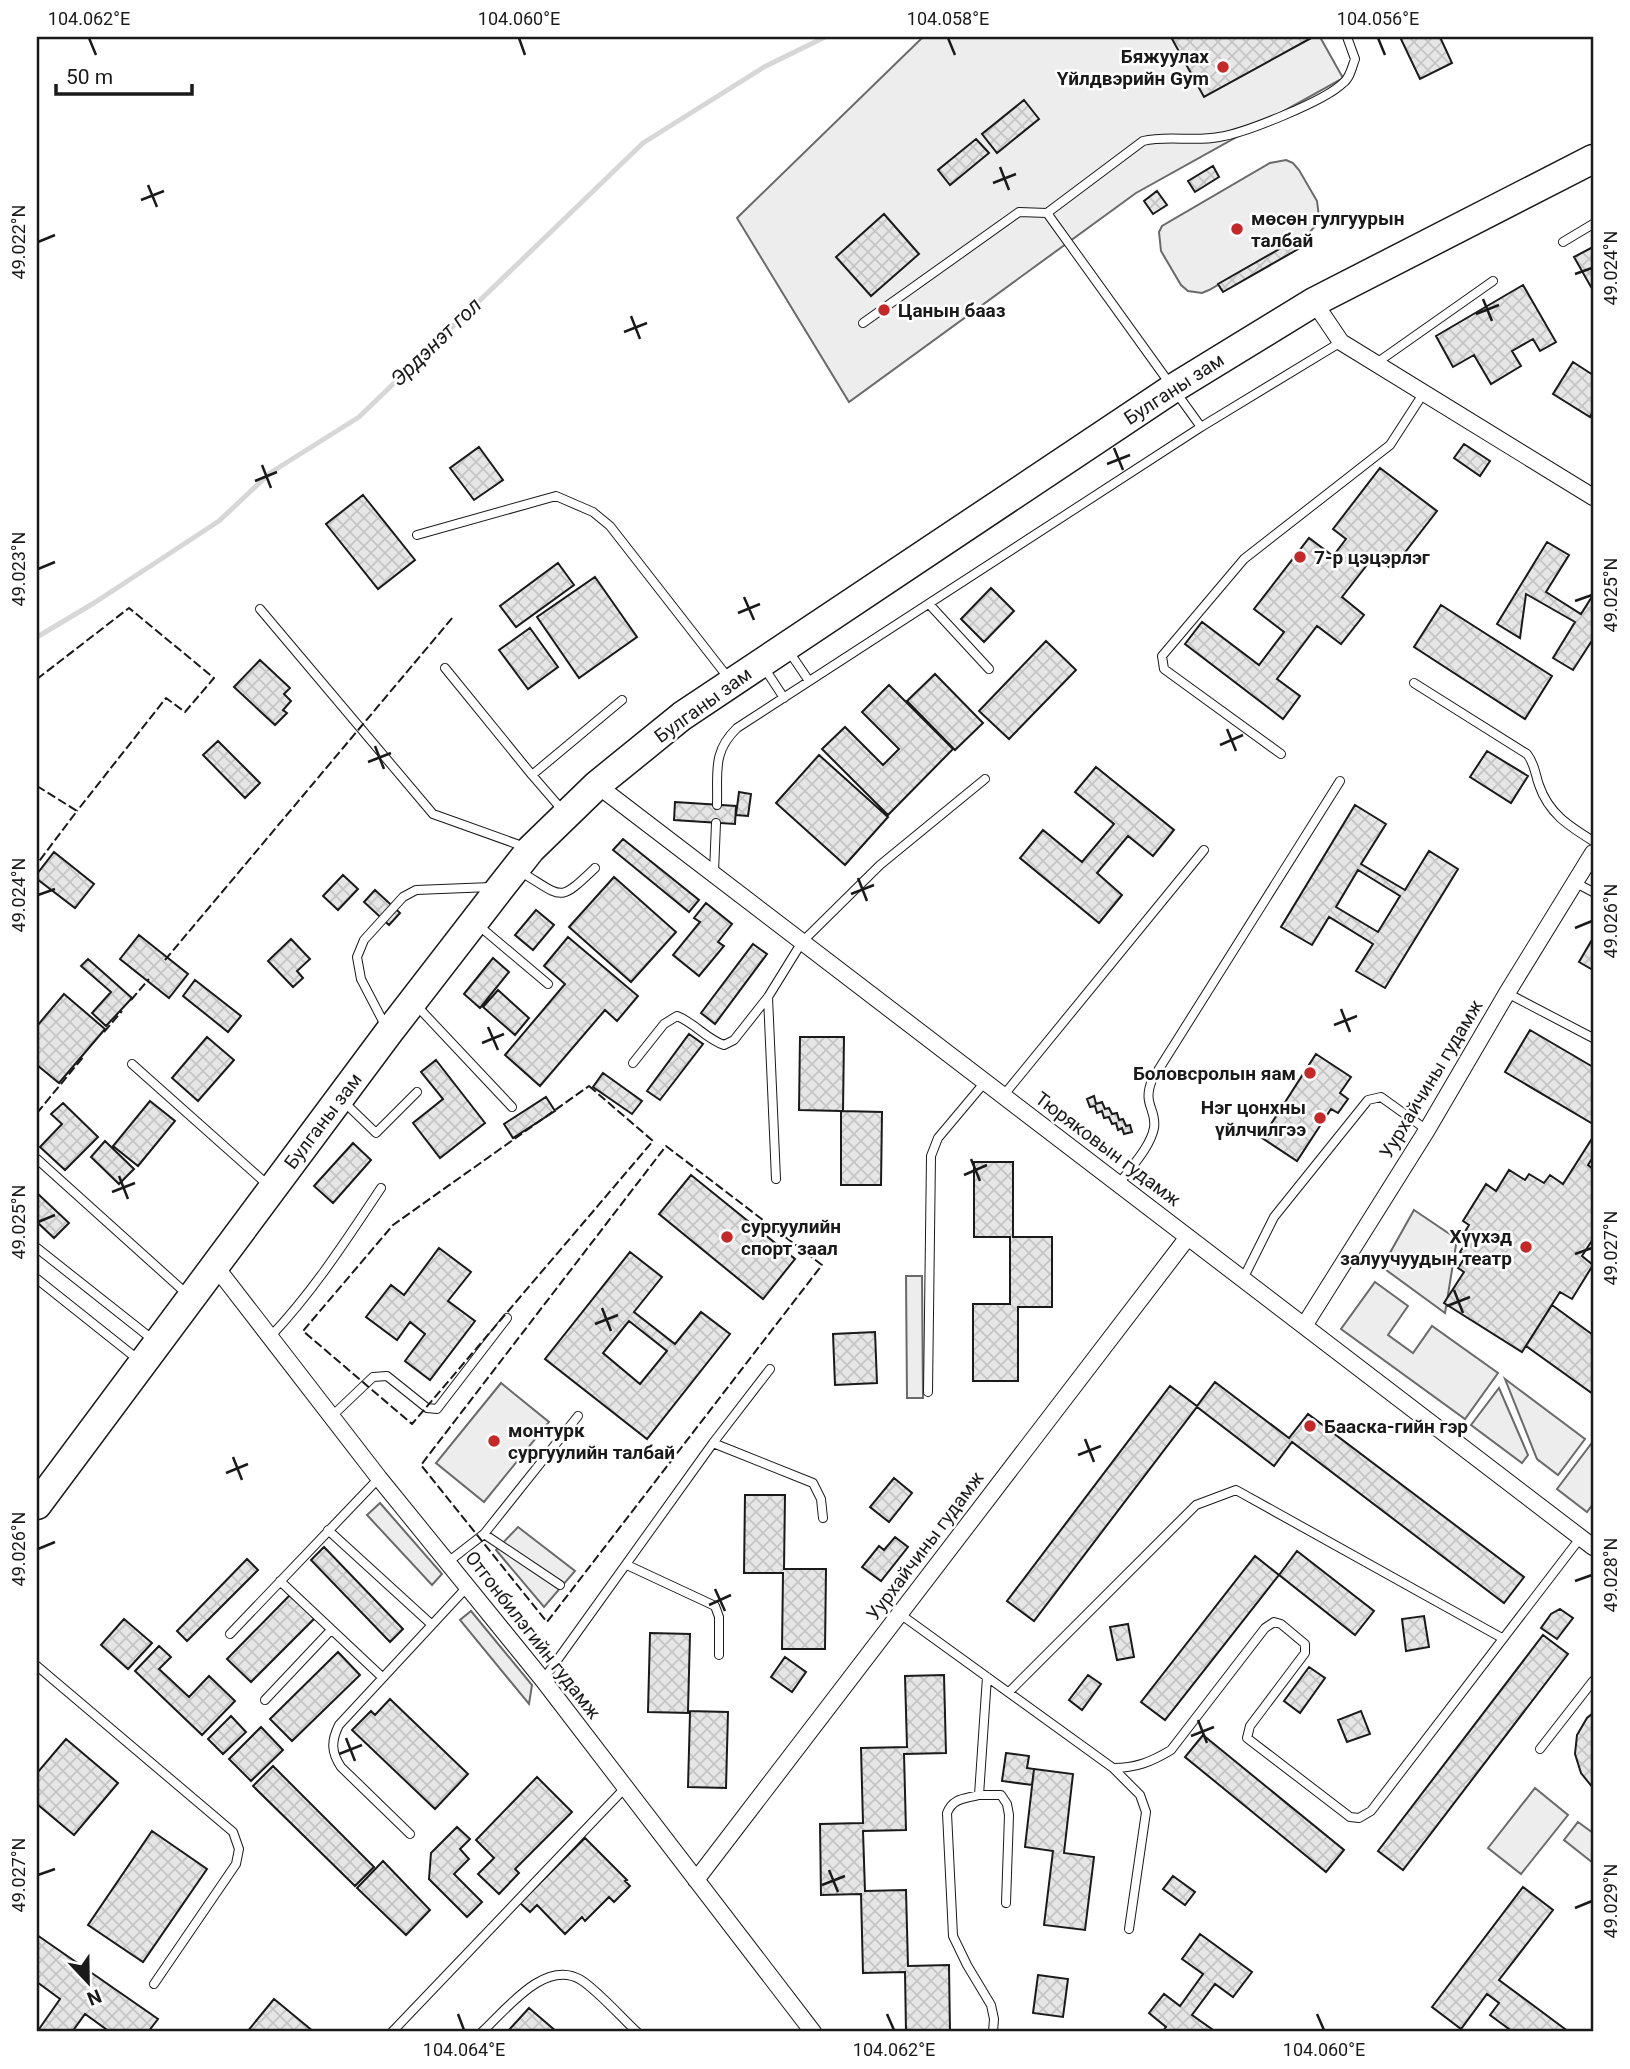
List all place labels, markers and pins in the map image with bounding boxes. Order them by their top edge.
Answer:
place label: Бяжуулах Үйлдвэрийн Gym [1057,45,1209,90]
marker: Бяжуулах Үйлдвэрийн Gym [1215,59,1231,75]
place label: мөсөн гулгуурын талбай [1251,207,1404,252]
marker: мөсөн гулгуурын талбай [1229,221,1245,237]
place label: Цанын бааз [898,299,1006,322]
marker: Цанын бааз [876,302,892,318]
place label: 7-р цэцэрлэг [1314,546,1430,569]
marker: 7-р цэцэрлэг [1292,549,1308,565]
place label: Боловсролын яам [1133,1062,1296,1085]
marker: Боловсролын яам [1302,1065,1318,1081]
place label: Нэг цонхны үйлчилгээ [1201,1096,1306,1141]
marker: Нэг цонхны үйлчилгээ [1312,1110,1328,1126]
place label: сургуулийн спорт заал [741,1215,841,1260]
place label: Хүүхэд залуучуудын театр [1340,1225,1512,1270]
marker: сургуулийн спорт заал [719,1229,735,1245]
marker: Хүүхэд залуучуудын театр [1518,1239,1534,1255]
place label: Бааска-гийн гэр [1324,1415,1468,1438]
marker: Бааска-гийн гэр [1302,1418,1318,1434]
place label: монтурк сургуулийн талбай [508,1419,675,1464]
marker: монтурк сургуулийн талбай [486,1433,502,1449]

